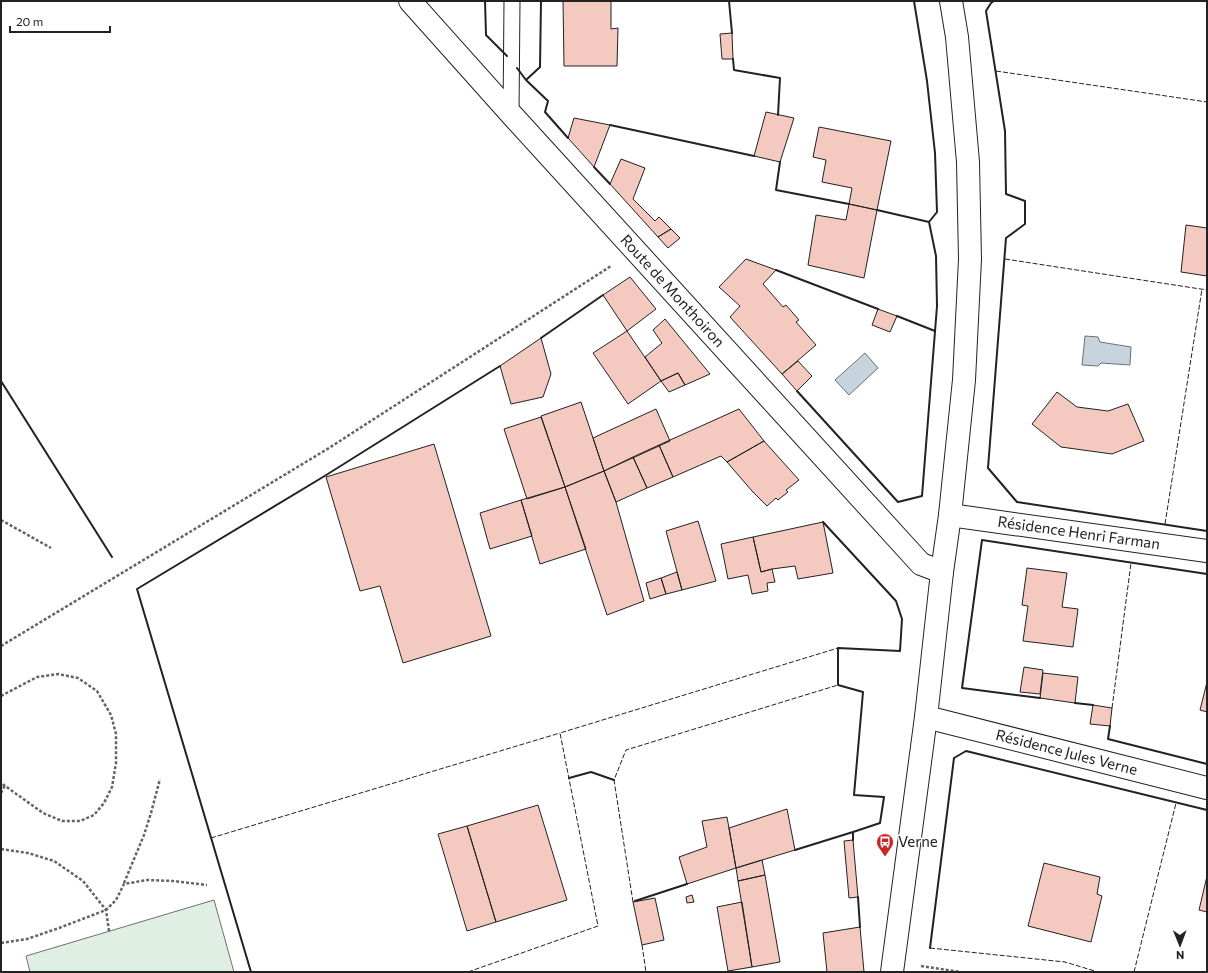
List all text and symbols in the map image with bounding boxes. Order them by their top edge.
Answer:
scale bar [10,8,110,34]
text: 20 m [16,14,43,28]
street label: Route de Monthoiron [617,230,729,350]
street label: Résidence Henri Farman [997,512,1161,552]
street label: Résidence Jules Verne [994,725,1140,778]
bus stop icon: Verne [875,832,895,857]
place label: Verne [898,832,938,850]
north arrow [1160,925,1200,965]
text: N [1176,949,1184,962]

